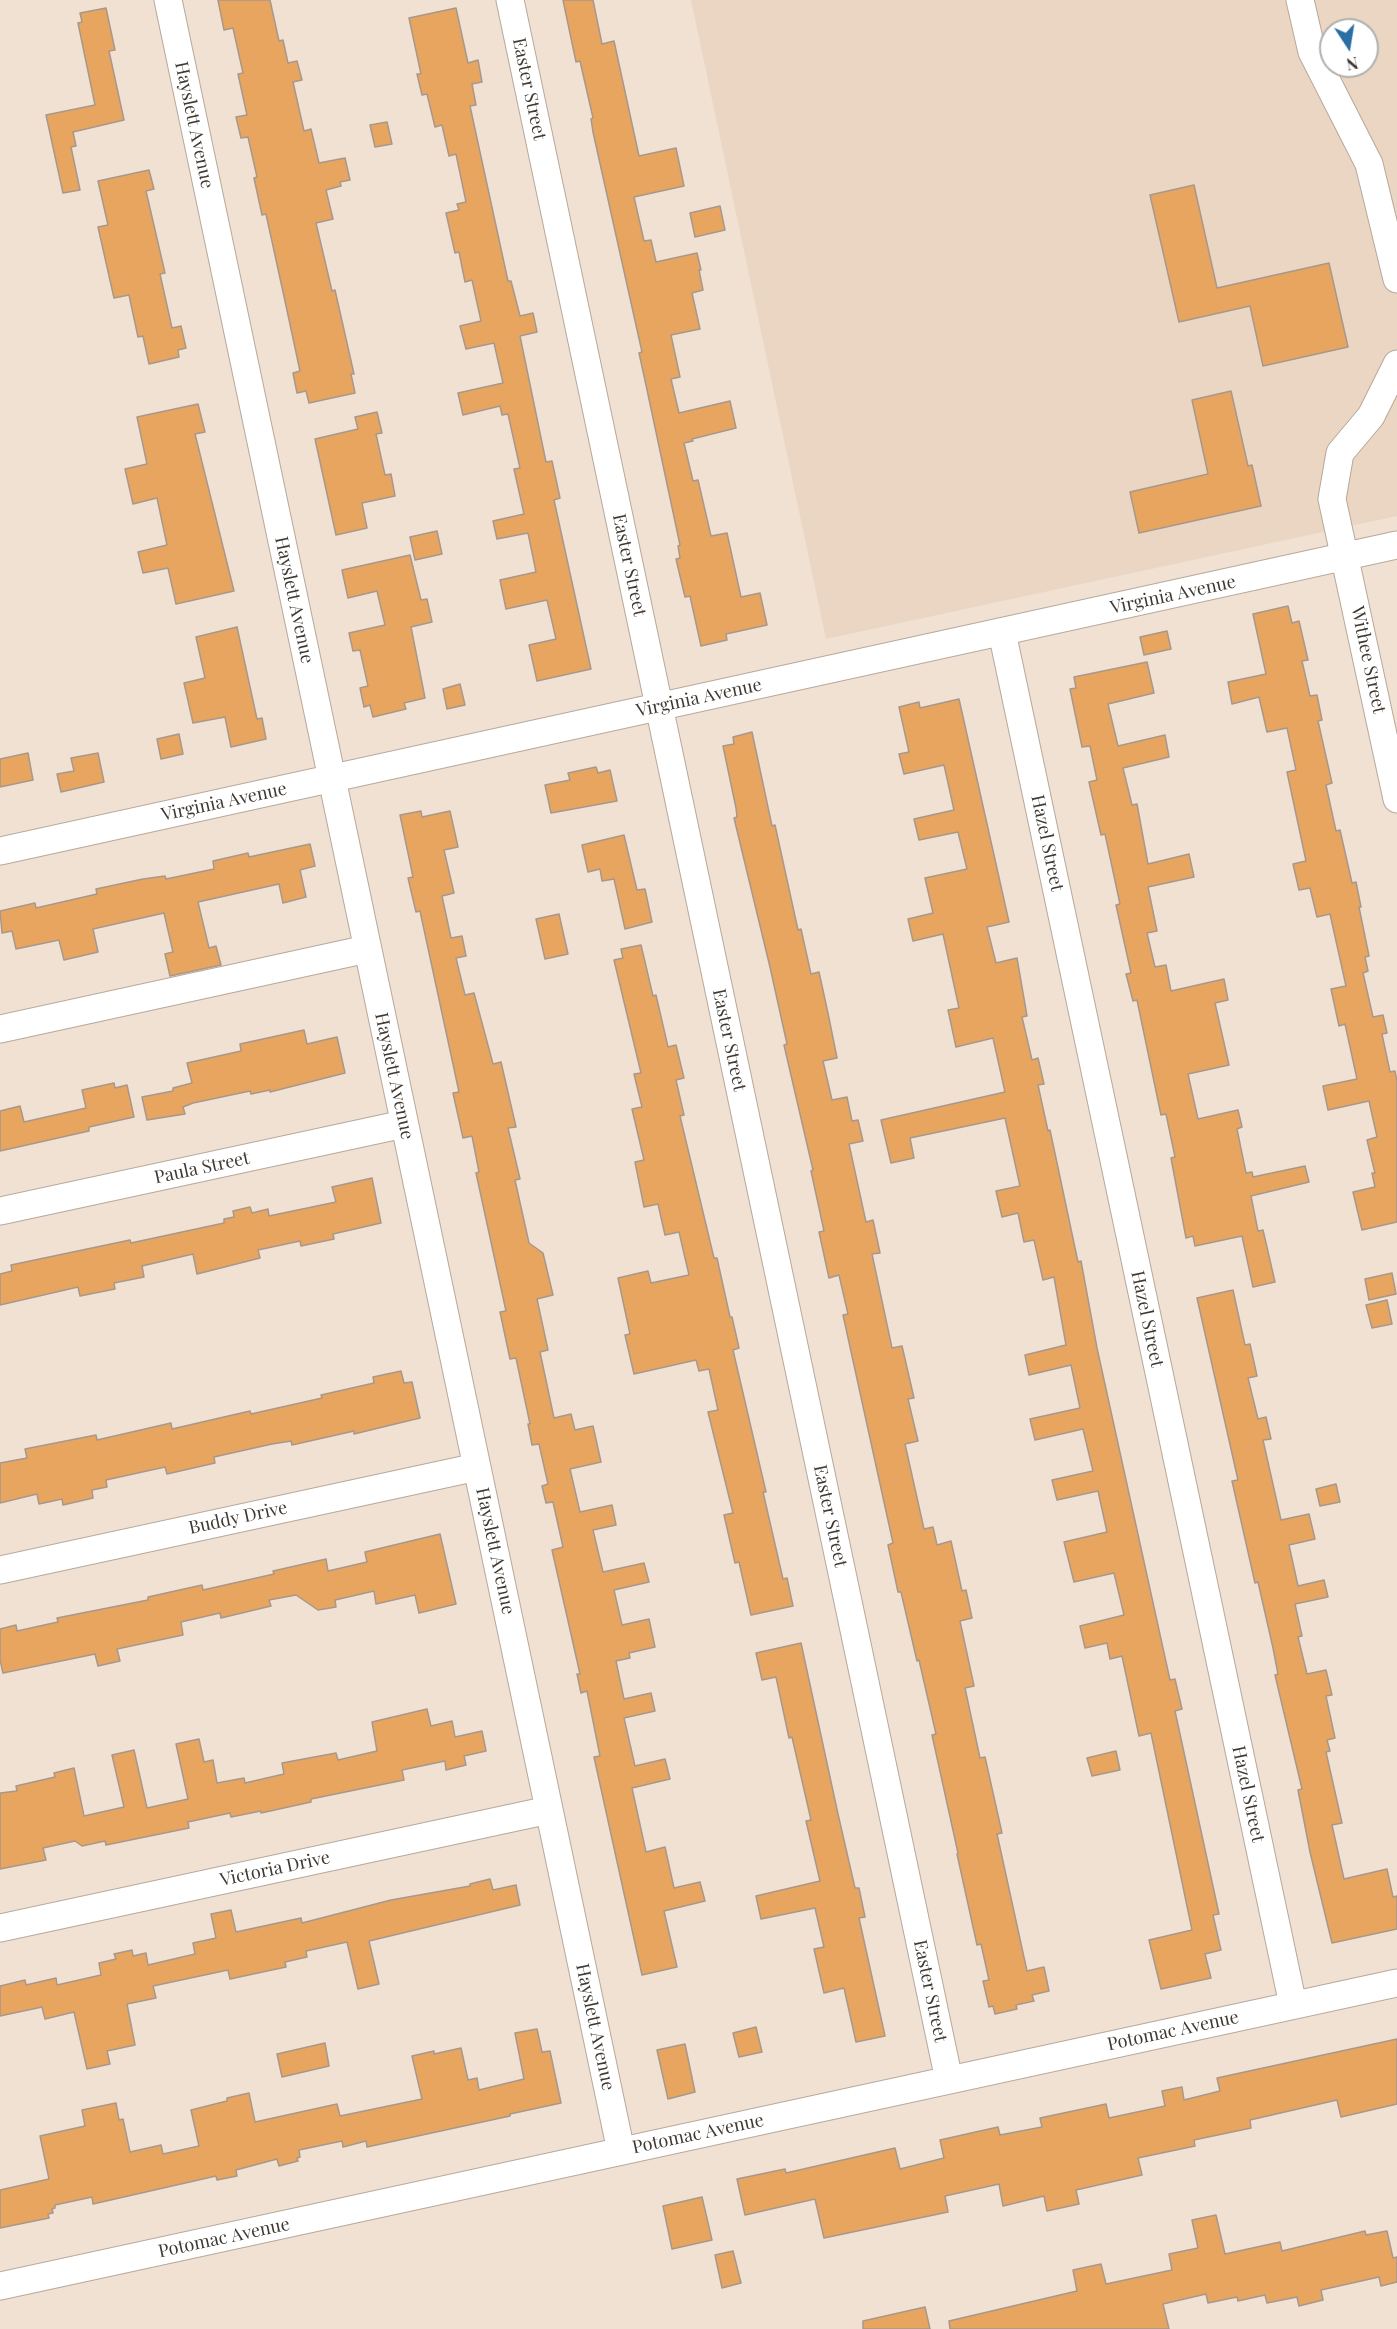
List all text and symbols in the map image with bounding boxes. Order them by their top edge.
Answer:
north arrow [1319,18,1379,78]
street label: Easter Street [508,36,550,142]
text: N [1345,53,1360,76]
street label: Hayslett Avenue [170,59,218,191]
street label: Easter Street [608,512,650,618]
street label: Hayslett Avenue [270,534,318,666]
street label: Virginia Avenue [1108,571,1238,619]
street label: Withee Street [1346,604,1390,716]
street label: Virginia Avenue [634,674,764,722]
street label: Virginia Avenue [159,778,289,826]
street label: Hazel Street [1026,793,1068,893]
street label: Easter Street [708,987,750,1093]
street label: Hayslett Avenue [370,1010,418,1142]
street label: Paula Street [152,1147,252,1189]
street label: Hazel Street [1126,1269,1168,1369]
street label: Easter Street [809,1463,851,1569]
street label: Hayslett Avenue [471,1485,519,1617]
street label: Buddy Drive [187,1497,289,1539]
street label: Hazel Street [1227,1744,1269,1844]
street label: Victoria Drive [218,1847,332,1891]
street label: Easter Street [909,1938,951,2044]
street label: Hayslett Avenue [571,1961,619,2093]
street label: Potomac Avenue [1105,2007,1241,2055]
street label: Potomac Avenue [630,2110,766,2158]
street label: Potomac Avenue [156,2214,292,2262]

